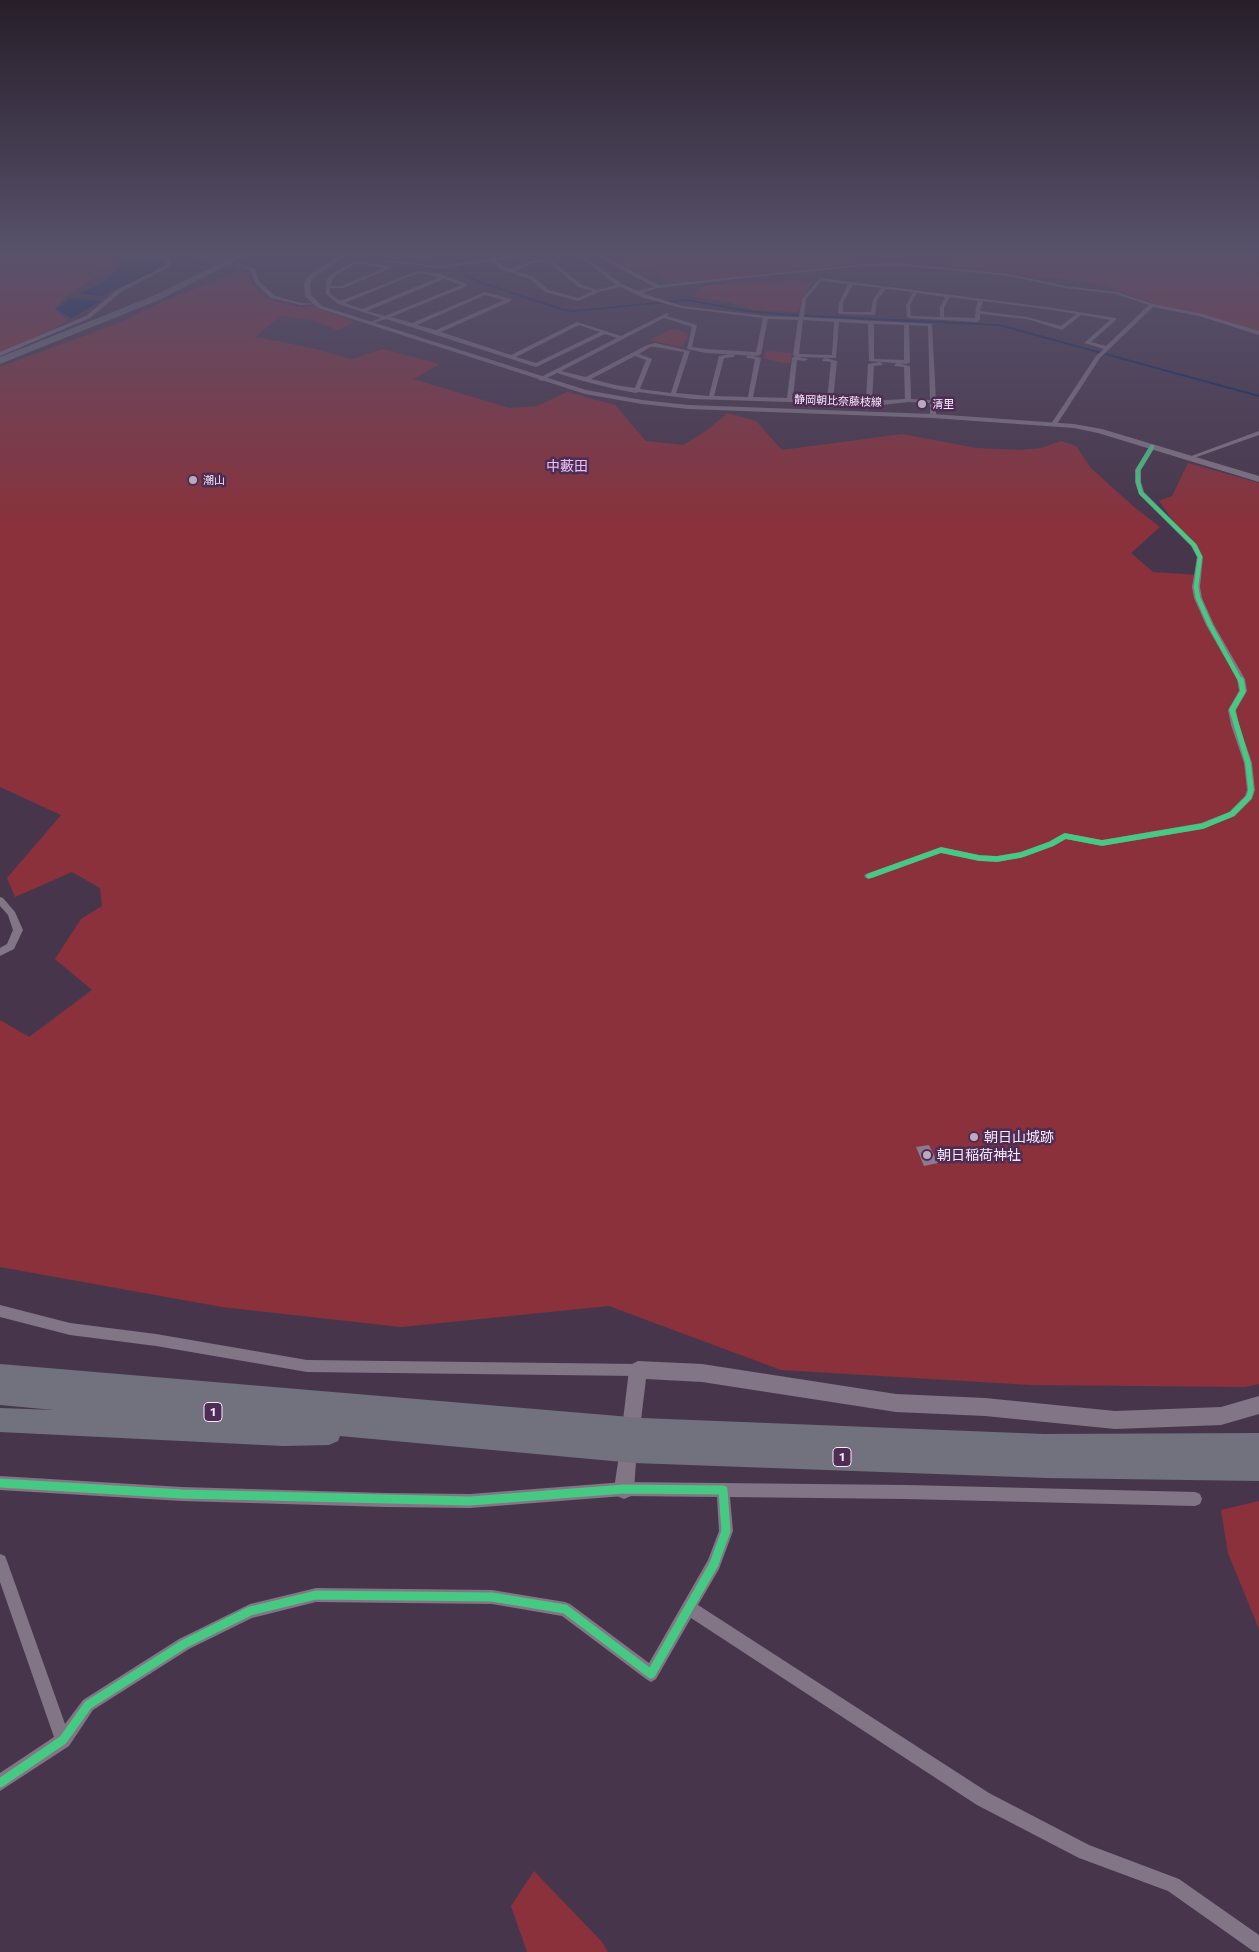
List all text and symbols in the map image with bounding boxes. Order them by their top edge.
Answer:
street label: 静岡朝比奈藤枝線 [794,393,882,409]
place label: 清里 [932,397,954,411]
marker: 清里 [916,398,928,410]
district label: 中藪田 [546,458,588,474]
place label: 潮山 [203,473,225,487]
marker: 潮山 [187,474,199,486]
place label: 朝日山城跡 [984,1129,1054,1145]
marker: 朝日山城跡 [968,1131,980,1143]
place label: 朝日稲荷神社 [937,1147,1021,1163]
marker: 朝日稲荷神社 [921,1149,933,1161]
road number: 1 [204,1402,222,1421]
road number: 1 [833,1448,851,1466]

